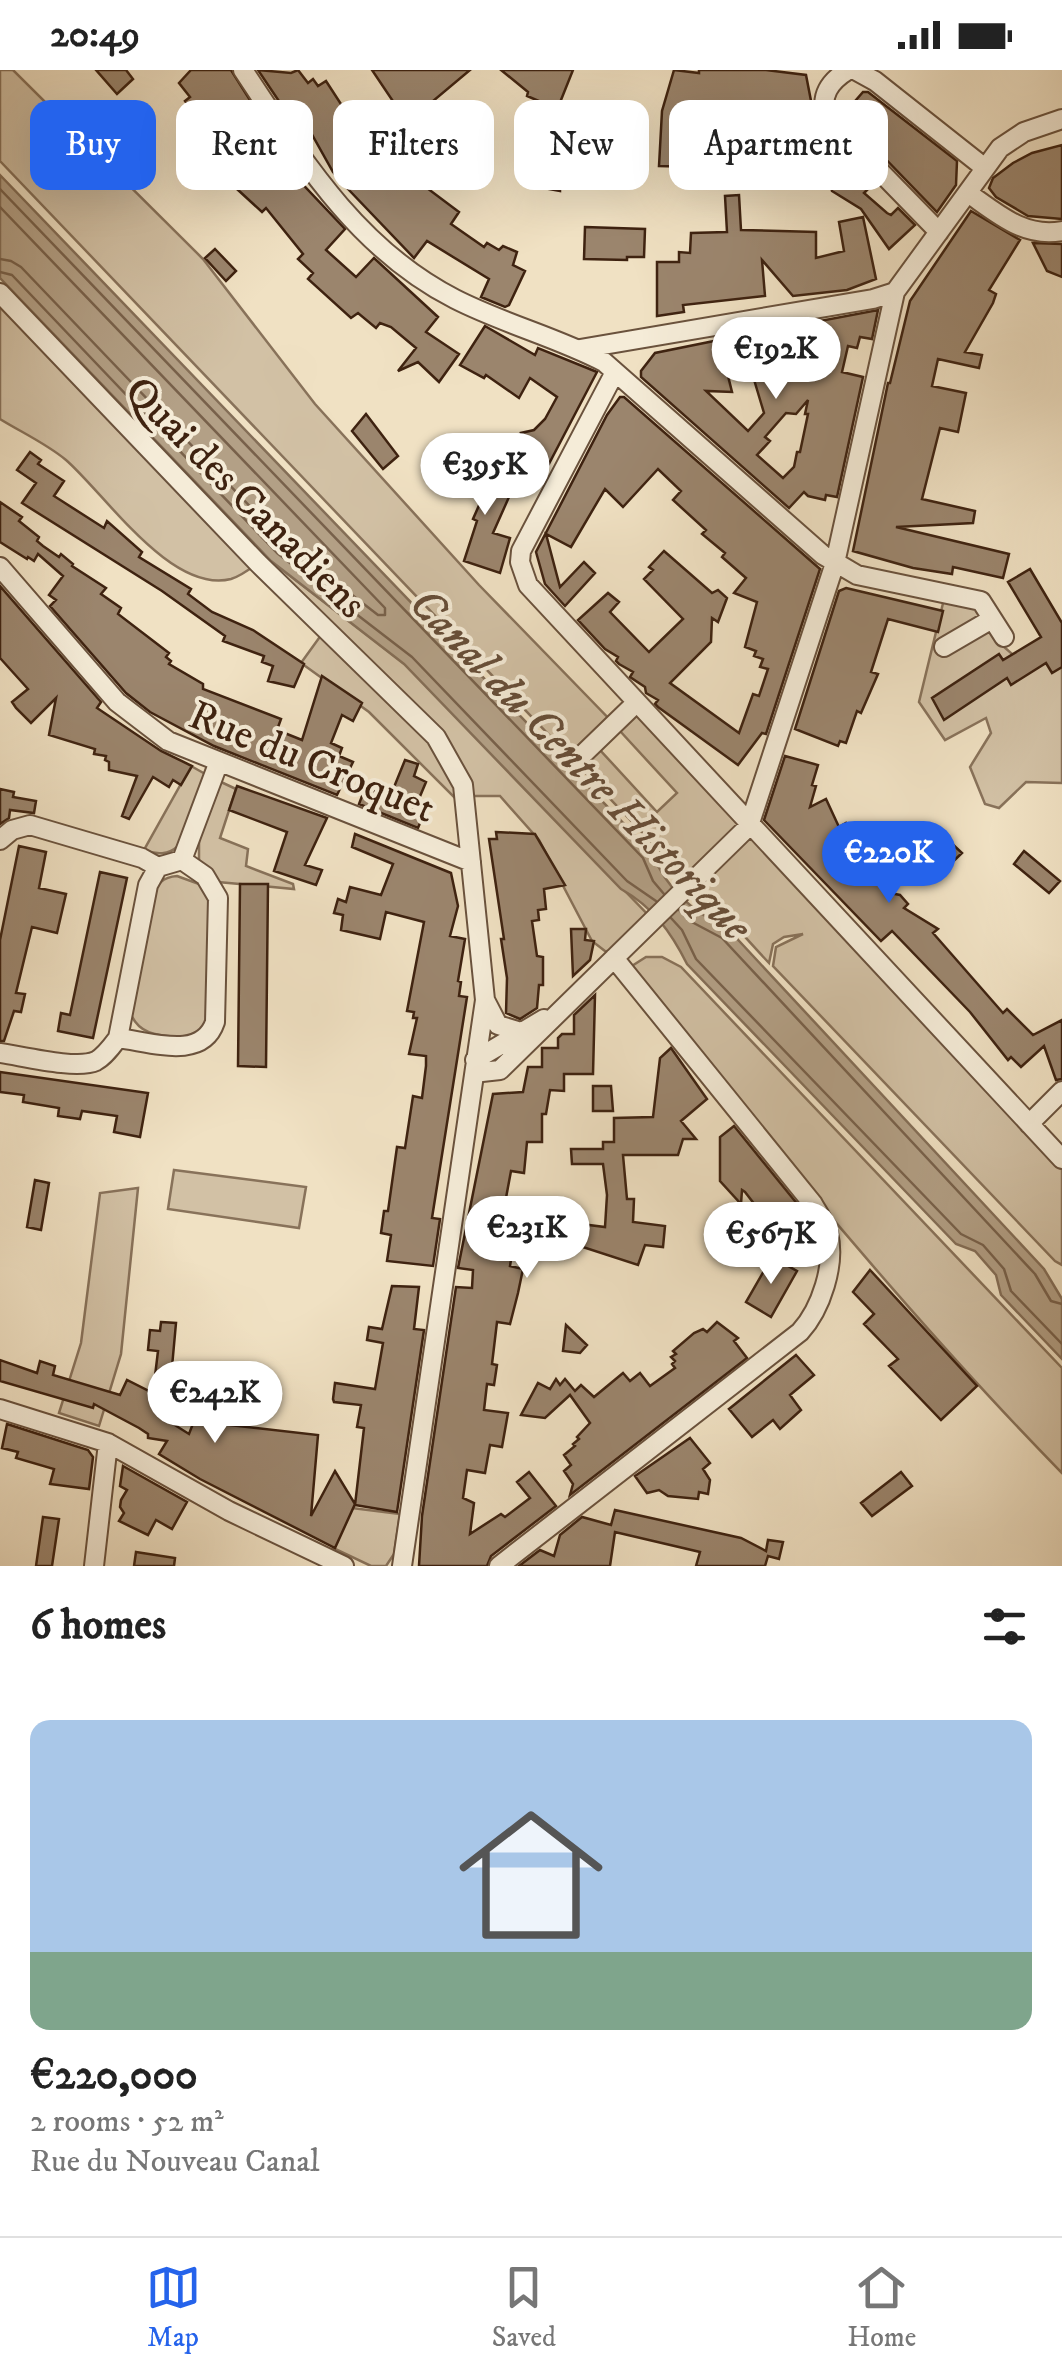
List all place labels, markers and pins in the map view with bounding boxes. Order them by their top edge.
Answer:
pin: €192K [706,317,846,402]
pin: €395K [415,433,555,518]
pin: €220K [819,821,959,906]
pin: €231K [457,1196,597,1281]
pin: €567K [701,1202,841,1287]
pin: €242K [145,1361,285,1446]

